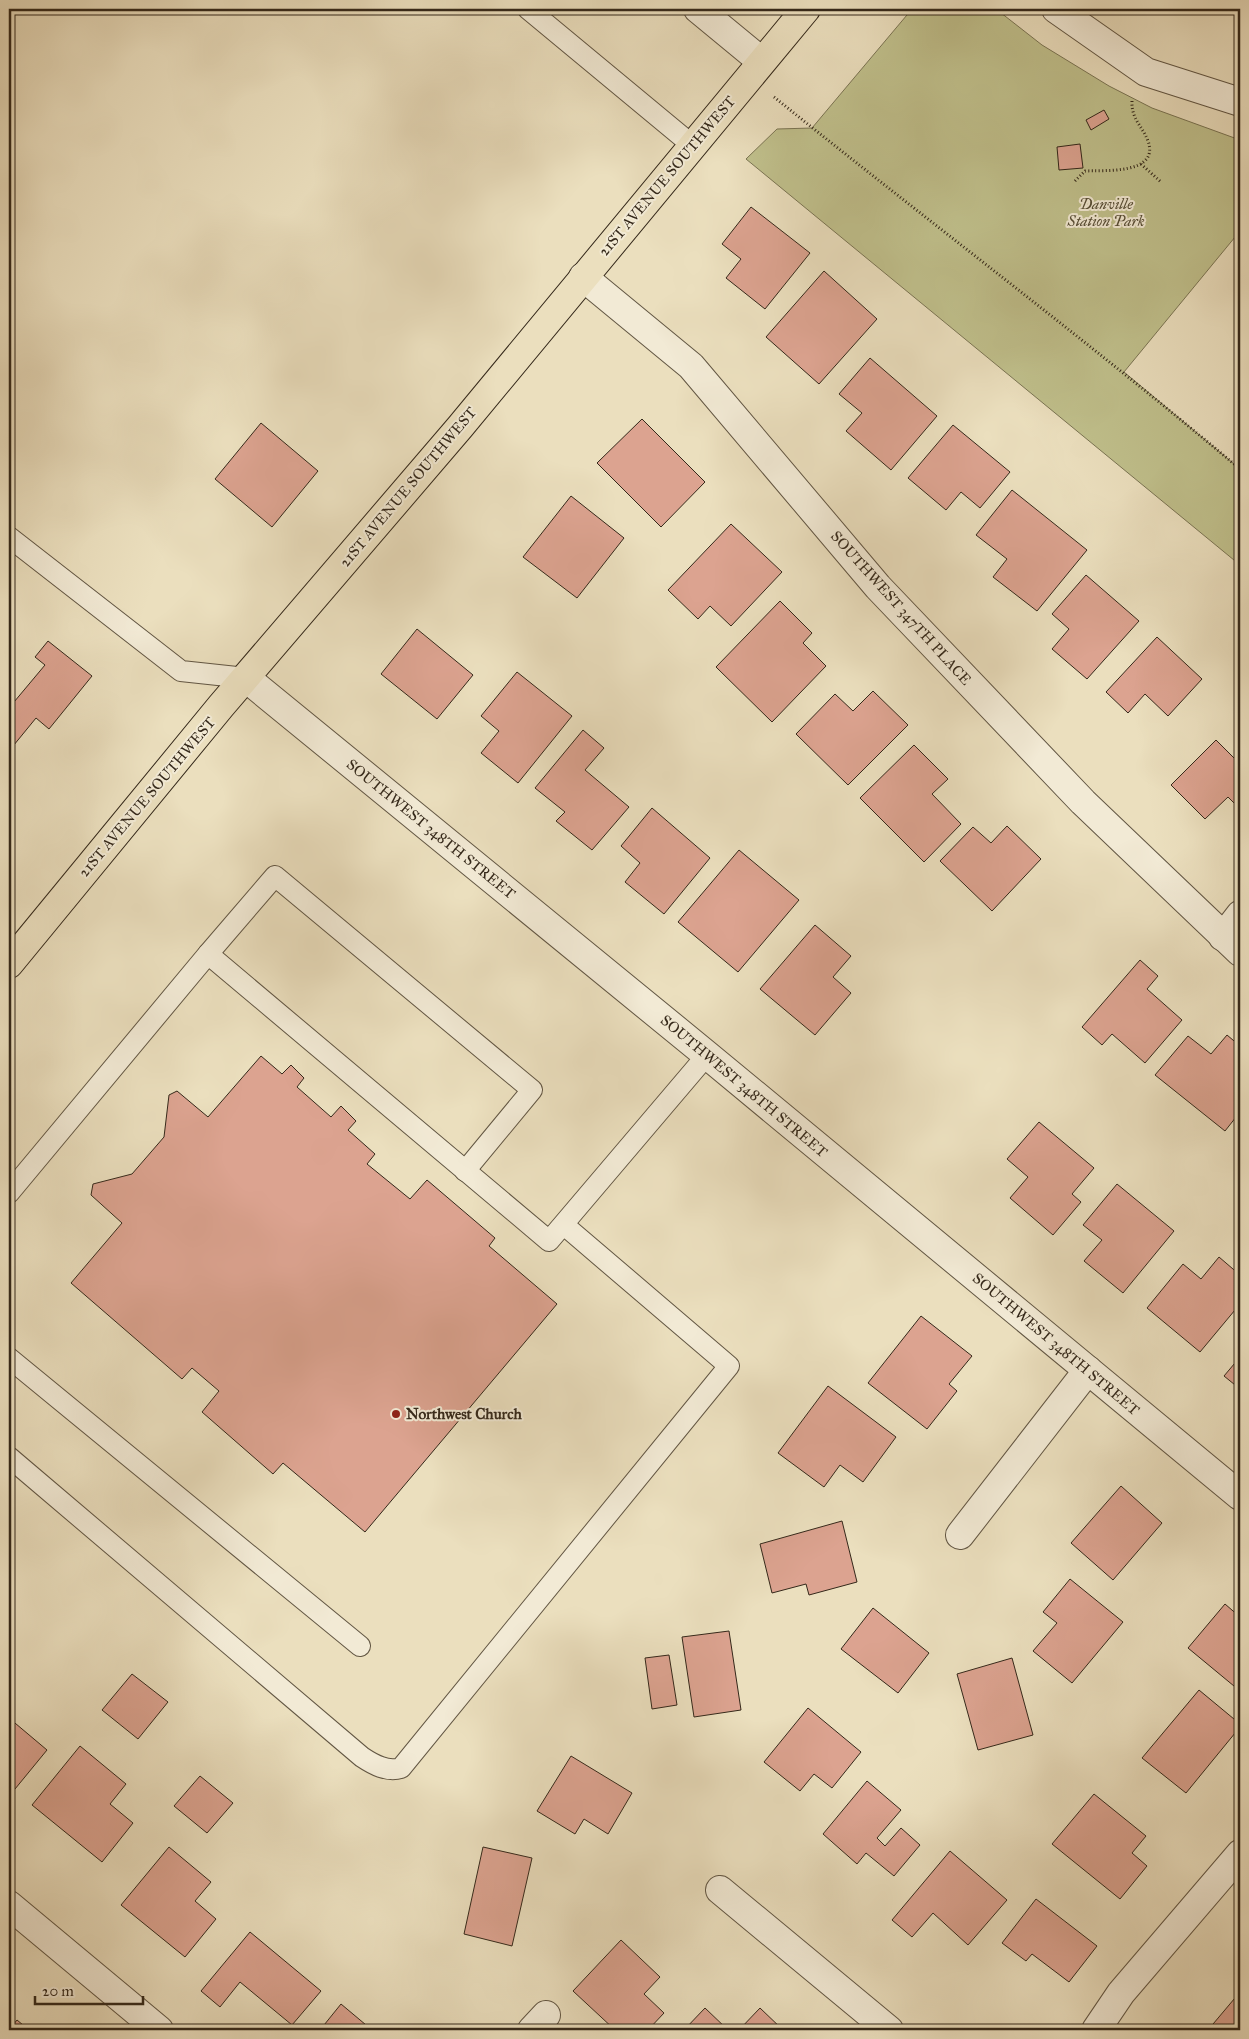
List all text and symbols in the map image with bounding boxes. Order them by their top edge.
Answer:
street label: 21ST AVENUE SOUTHWEST [595,92,739,260]
park label: Danville Station Park [1067,195,1145,230]
street label: 21ST AVENUE SOUTHWEST [336,403,480,571]
street label: SOUTHWEST 347TH PLACE [827,527,975,689]
street label: 21ST AVENUE SOUTHWEST [75,713,219,881]
street label: SOUTHWEST 348TH STREET [343,755,519,903]
street label: SOUTHWEST 348TH STREET [657,1011,831,1161]
street label: SOUTHWEST 348TH STREET [969,1269,1143,1419]
place label: Northwest Church [406,1405,523,1423]
marker: Northwest Church [390,1408,402,1420]
scale bar [35,1974,142,2006]
text: 20 m [42,1982,74,2000]

